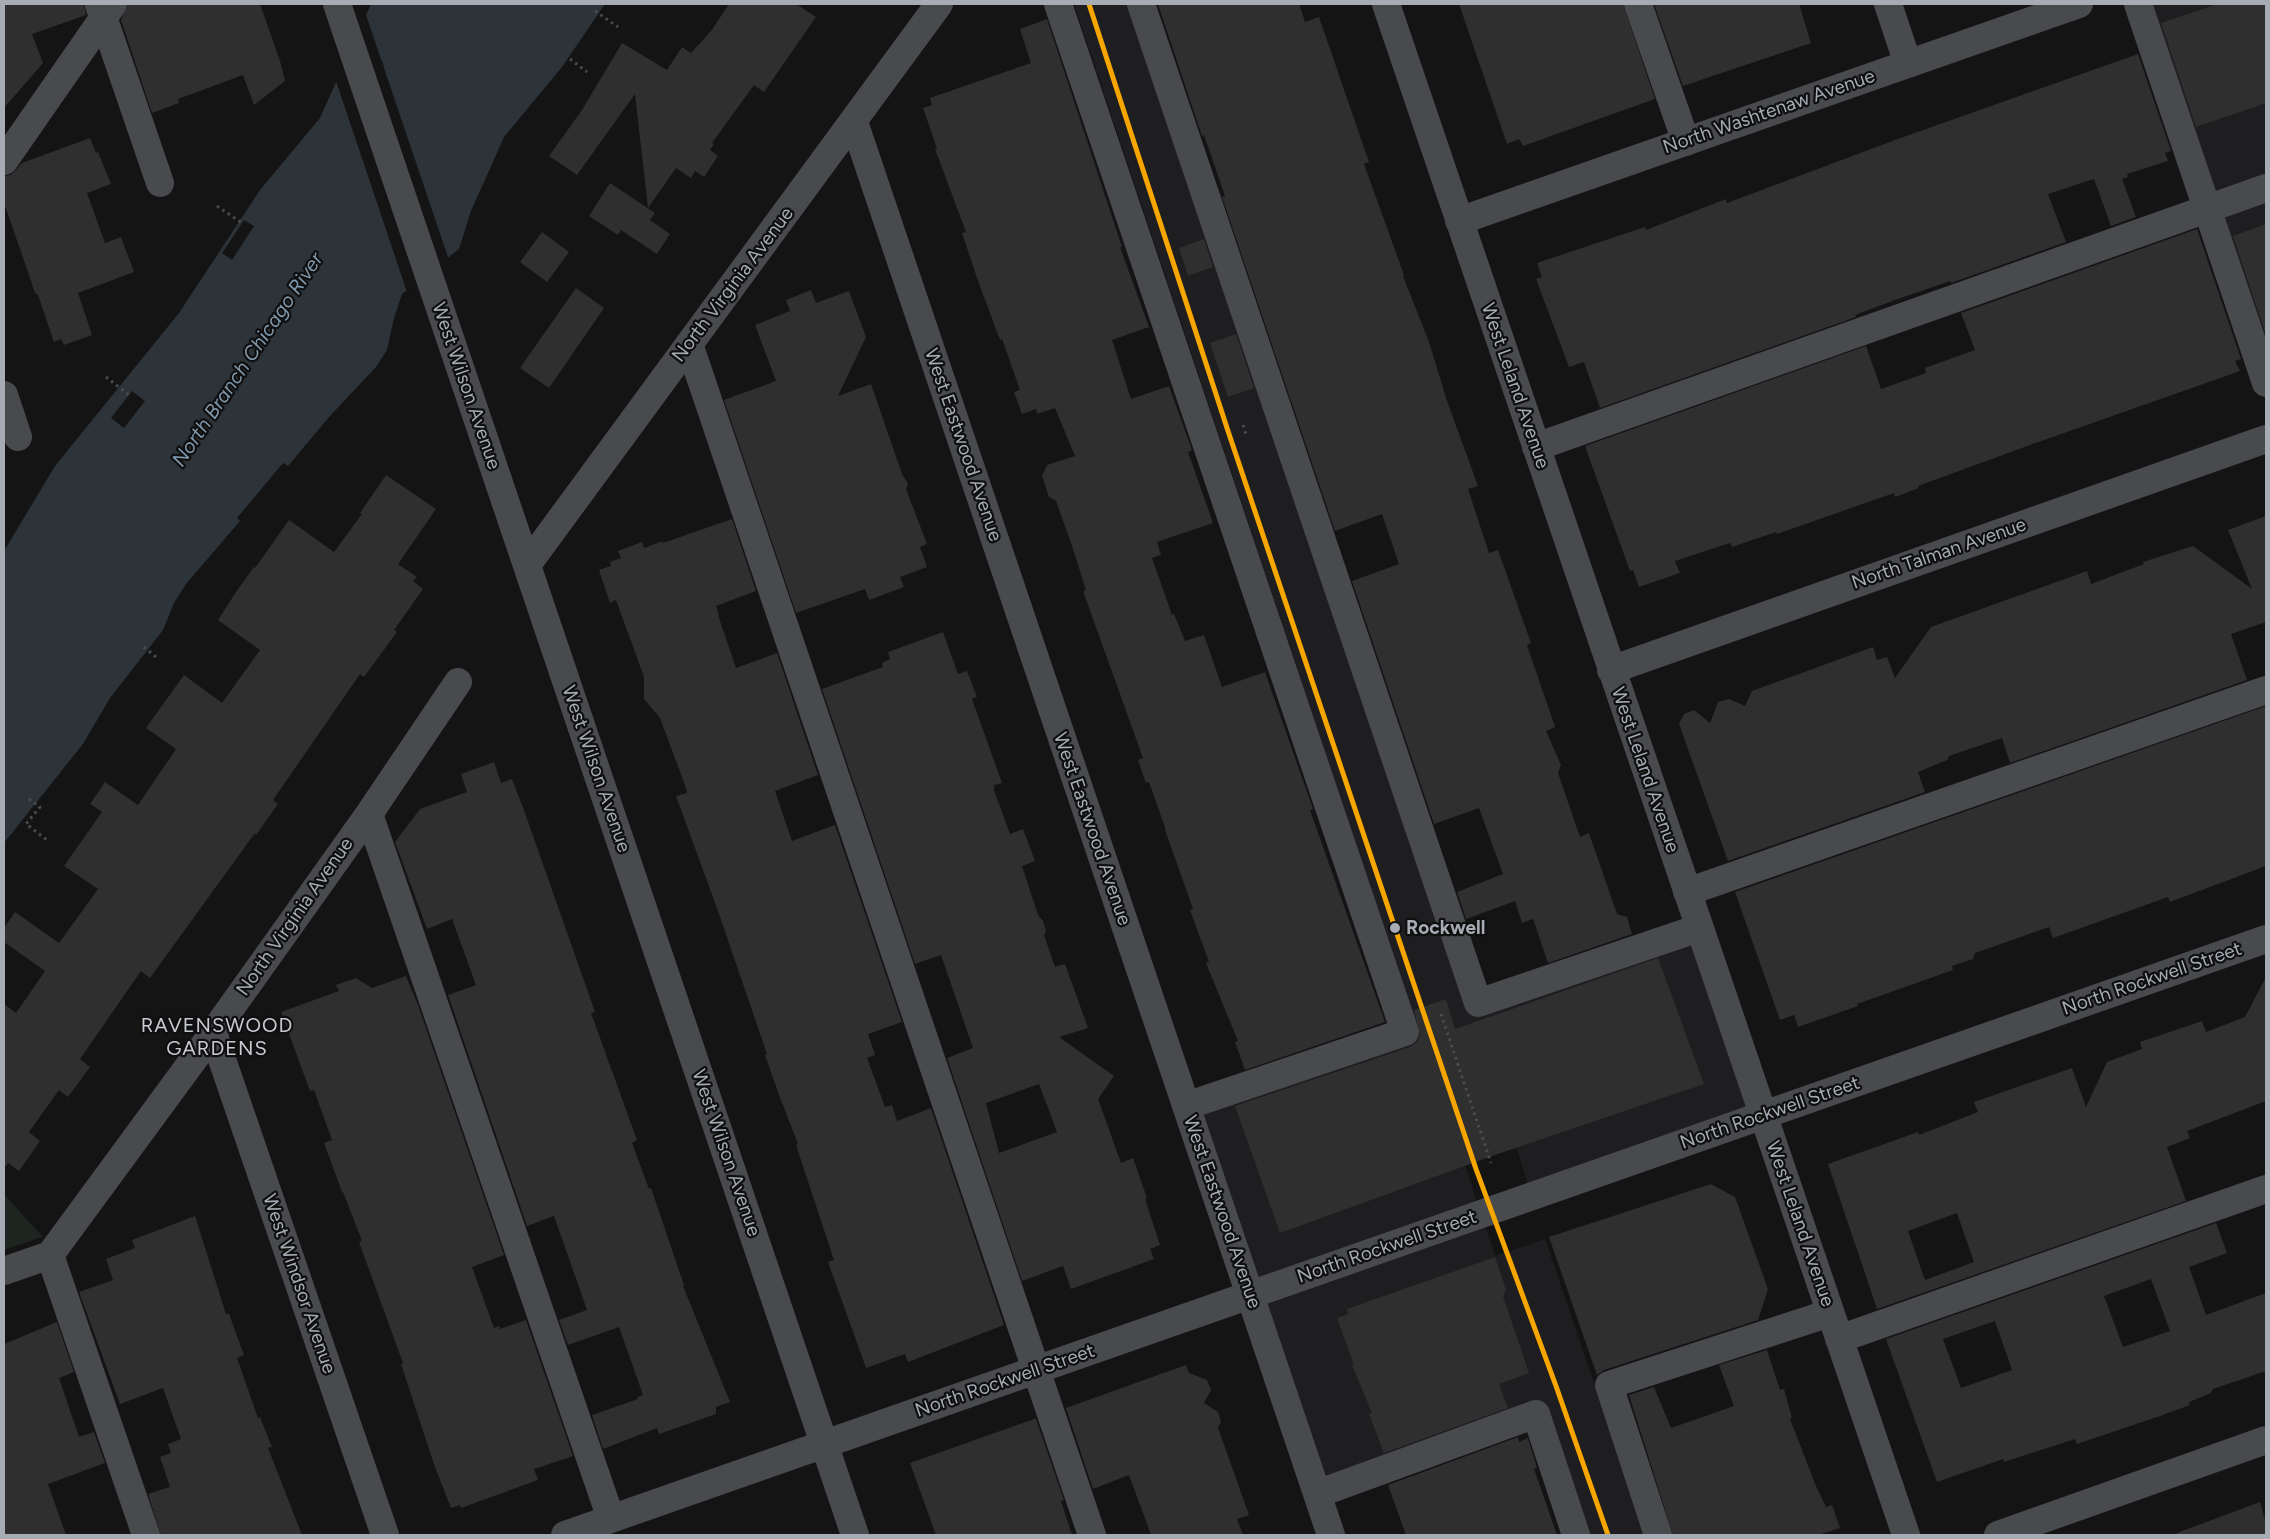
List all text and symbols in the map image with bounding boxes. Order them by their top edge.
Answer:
street label: North Washtenaw Avenue [1660,65,1878,159]
street label: North Virginia Avenue [667,203,799,367]
water label: North Branch Chicago River [167,248,329,472]
street label: West Wilson Avenue [427,300,505,472]
street label: West Leland Avenue [1476,300,1554,472]
street label: West Eastwood Avenue [919,346,1007,544]
street label: North Talman Avenue [1849,513,2029,595]
street label: West Wilson Avenue [557,683,635,855]
street label: West Leland Avenue [1606,684,1684,856]
street label: West Eastwood Avenue [1048,730,1136,928]
street label: North Virginia Avenue [232,834,358,1000]
place label: Rockwell [1406,917,1485,939]
marker: Rockwell [1388,921,1402,935]
street label: North Rockwell Street [2059,938,2245,1020]
district label: RAVENSWOOD GARDENS [139,1014,295,1061]
street label: West Wilson Avenue [687,1067,765,1239]
street label: North Rockwell Street [1677,1072,1863,1154]
street label: West Eastwood Avenue [1178,1113,1266,1311]
street label: West Leland Avenue [1761,1138,1839,1310]
street label: West Windsor Avenue [258,1191,340,1377]
street label: North Rockwell Street [1294,1206,1480,1288]
street label: North Rockwell Street [912,1340,1098,1422]

